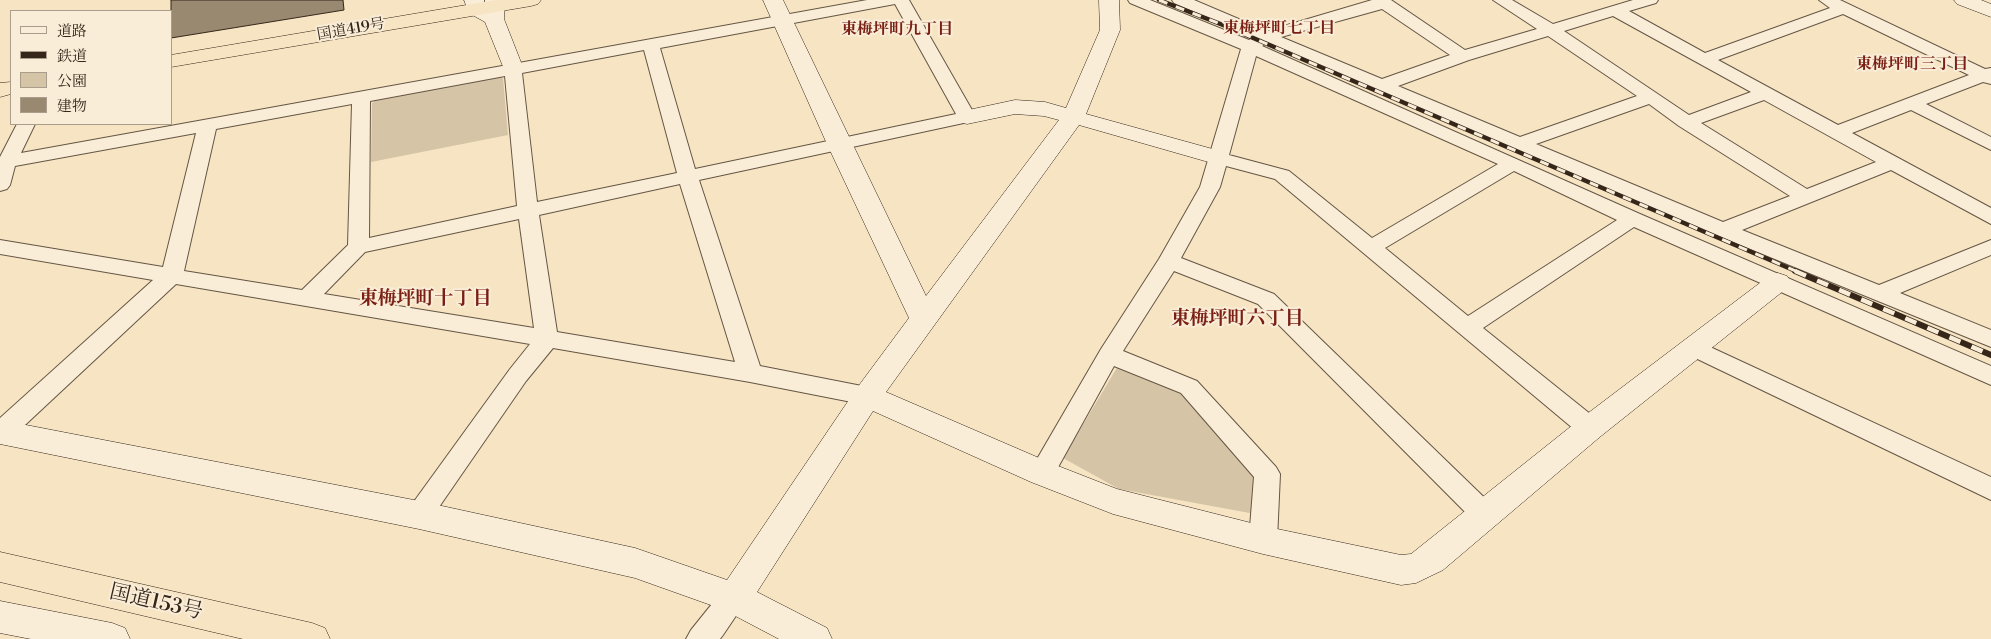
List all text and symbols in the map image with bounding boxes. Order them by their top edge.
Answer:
legend [10,10,172,125]
street label: 国道419号 [315,15,387,45]
district label: 東梅坪町七丁目 [1223,19,1335,39]
district label: 東梅坪町九丁目 [841,20,953,40]
text: 道路 [57,22,87,41]
text: 鉄道 [57,47,87,66]
district label: 東梅坪町三丁目 [1856,55,1968,75]
text: 公園 [57,72,87,91]
text: 建物 [57,97,87,116]
district label: 東梅坪町十丁目 [359,288,491,310]
district label: 東梅坪町六丁目 [1171,308,1303,330]
street label: 国道153号 [107,580,205,626]

